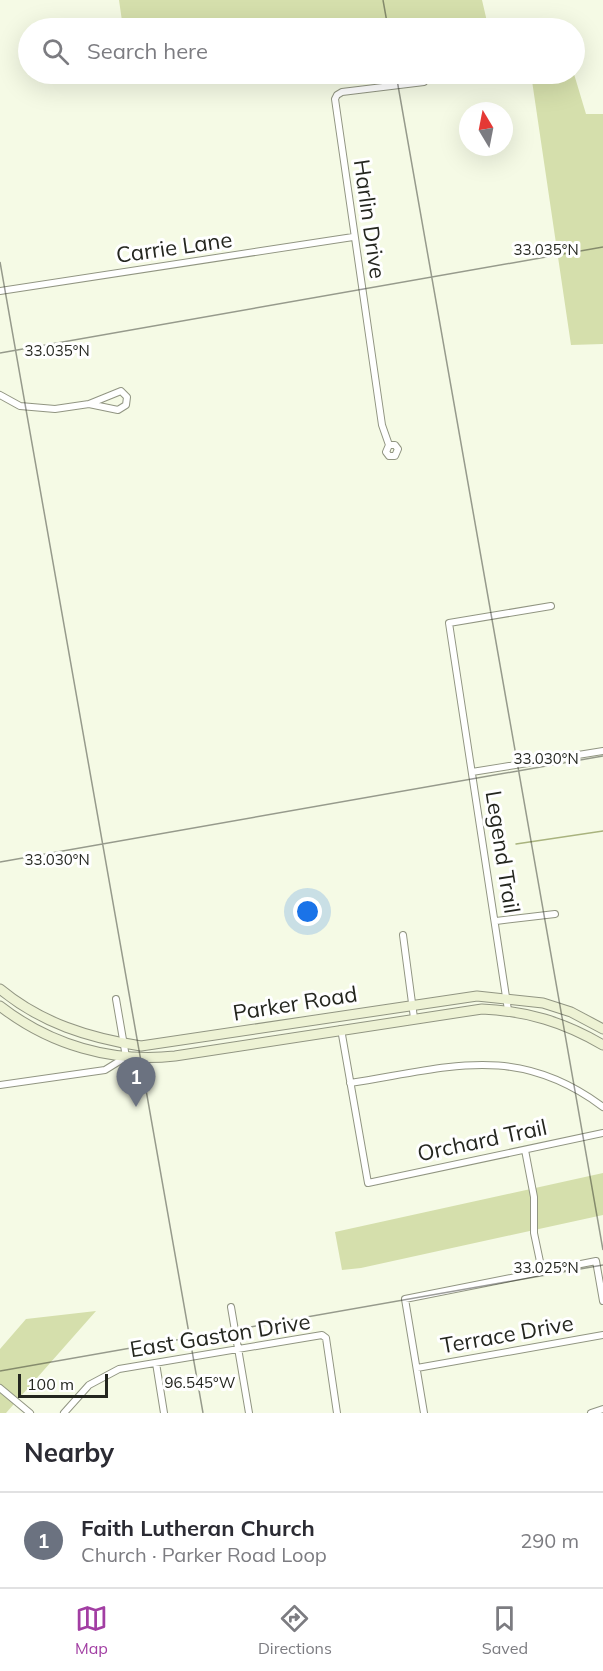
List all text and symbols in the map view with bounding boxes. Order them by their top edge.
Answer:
search box [18,18,585,84]
icon: search [39,35,72,68]
text: Search here [87,37,208,65]
north arrow [459,102,513,156]
street label: Harlin Drive [348,157,392,281]
street label: Carrie Lane [114,225,234,269]
text: 33.035°N [513,240,579,259]
text: 33.035°N [24,341,90,360]
text: 33.030°N [513,749,579,768]
street label: Legend Trail [479,789,527,915]
text: 33.030°N [24,850,90,869]
your location [293,897,322,926]
street label: Parker Road [231,979,359,1027]
pin: 1 [116,1058,156,1107]
street label: Orchard Trail [415,1113,549,1167]
text: 33.025°N [513,1258,579,1277]
street label: East Gaston Drive [128,1307,312,1363]
street label: Terrace Drive [439,1309,575,1359]
scale bar [18,1371,108,1398]
text: 96.545°W [165,1373,236,1392]
text: 100 m [27,1374,74,1394]
text: Nearby [24,1436,114,1469]
text: Faith Lutheran Church [81,1514,315,1542]
text: 1 [38,1528,50,1553]
text: 290 m [520,1528,579,1553]
text: Church · Parker Road Loop [81,1542,327,1567]
tab: Map [75,1602,108,1658]
tab: Directions [258,1602,332,1658]
tab: Saved [482,1602,528,1658]

